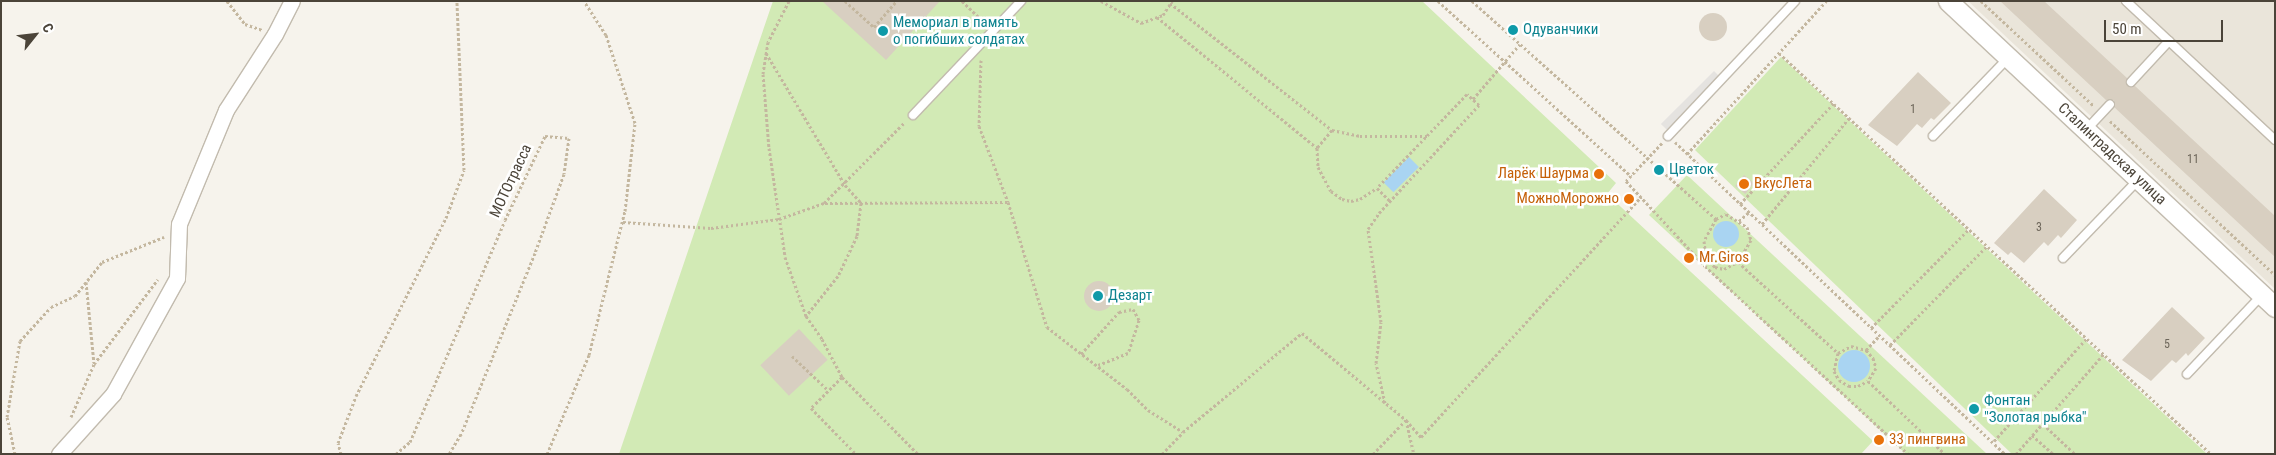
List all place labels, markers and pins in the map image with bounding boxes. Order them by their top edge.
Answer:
place label: Мемориал в память о погибших солдатах [893,13,1025,48]
place label: Одуванчики [1523,21,1598,39]
marker: Одуванчики [1507,24,1519,36]
marker: Мемориал в память о погибших солдатах [877,25,889,37]
place label: Цветок [1669,161,1714,179]
marker: Цветок [1653,164,1665,176]
place label: Ларёк Шаурма [1498,165,1589,183]
marker: Ларёк Шаурма [1593,168,1605,180]
place label: ВкусЛета [1754,175,1812,193]
marker: ВкусЛета [1738,178,1750,190]
place label: МожноМорожно [1516,190,1619,208]
marker: МожноМорожно [1623,193,1635,205]
place label: Mr.Giros [1699,249,1749,267]
marker: Mr.Giros [1683,252,1695,264]
place label: Дезарт [1108,287,1152,305]
marker: Дезарт [1092,290,1104,302]
place label: Фонтан "Золотая рыбка" [1984,391,2087,426]
marker: Фонтан "Золотая рыбка" [1968,403,1980,415]
place label: 33 пингвина [1889,431,1966,449]
marker: 33 пингвина [1873,434,1885,446]

